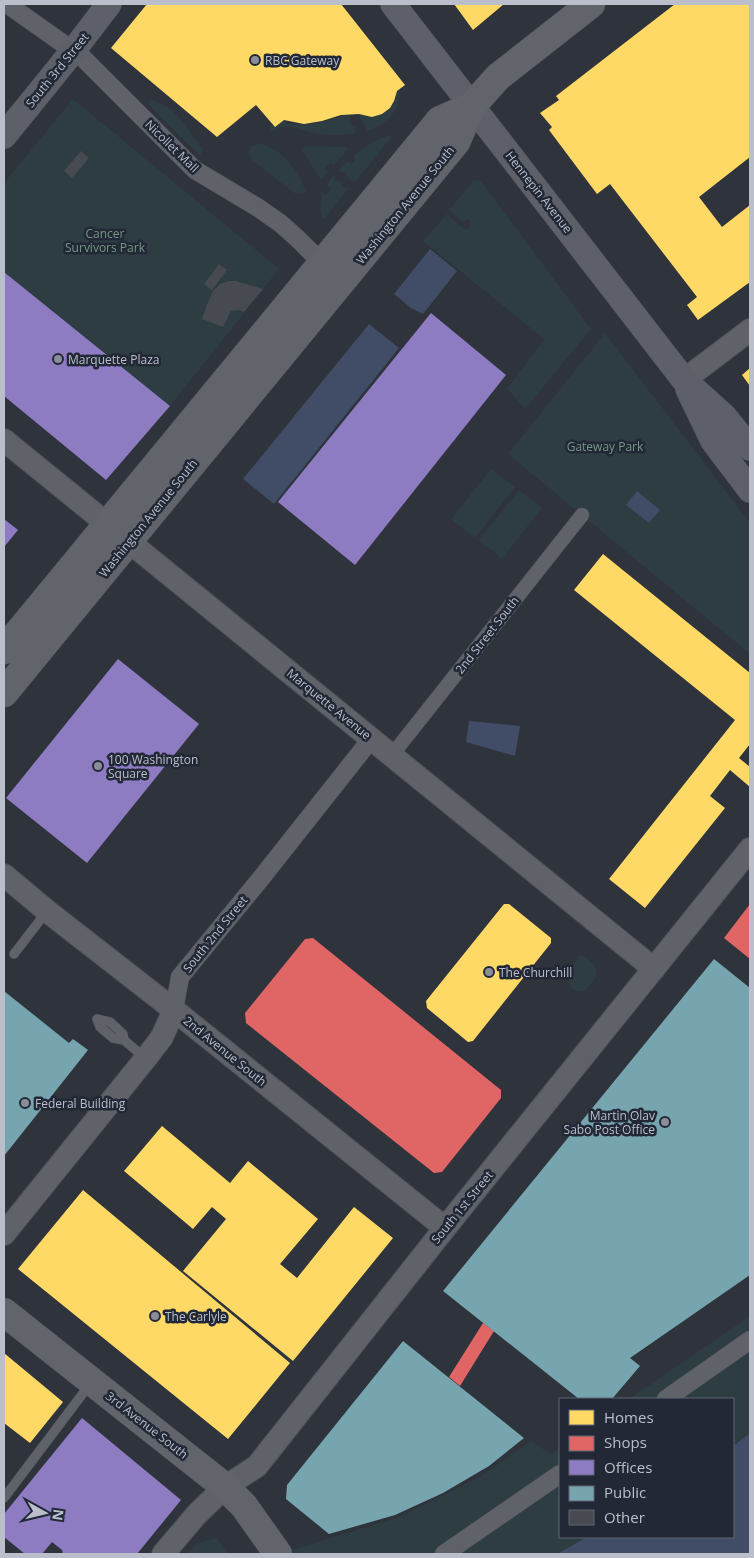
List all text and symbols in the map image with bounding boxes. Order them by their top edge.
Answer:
street label: South 3rd Street [22,29,92,111]
place label: RBC Gateway [265,52,340,69]
marker: RBC Gateway [249,54,261,66]
street label: Nicollet Mall [141,116,203,176]
street label: Washington Avenue South [352,142,458,268]
street label: Hennepin Avenue [502,147,577,237]
park label: Cancer Survivors Park [65,225,146,256]
place label: Marquette Plaza [68,351,159,368]
marker: Marquette Plaza [52,353,64,365]
park label: Gateway Park [567,438,644,455]
street label: Washington Avenue South [95,455,201,581]
street label: 2nd Street South [451,593,523,677]
street label: Marquette Avenue [283,665,375,743]
place label: 100 Washington Square [108,751,198,782]
marker: 100 Washington Square [92,760,104,772]
street label: South 2nd Street [179,892,251,976]
place label: The Churchill [499,964,572,981]
marker: The Churchill [483,966,495,978]
street label: 2nd Avenue South [180,1012,270,1090]
place label: Federal Building [35,1095,126,1112]
marker: Federal Building [19,1097,31,1109]
place label: Martin Olav Sabo Post Office [564,1107,655,1138]
marker: Martin Olav Sabo Post Office [659,1116,671,1128]
street label: South 1st Street [427,1167,497,1247]
place label: The Carlyle [165,1308,227,1325]
marker: The Carlyle [149,1310,161,1322]
street label: 3rd Avenue South [102,1388,192,1462]
legend [559,1398,734,1538]
text: Homes [604,1407,654,1427]
text: Shops [604,1432,647,1452]
text: Offices [604,1457,652,1477]
text: Public [604,1482,646,1502]
north arrow [20,1488,70,1538]
text: Other [604,1507,645,1527]
text: N [48,1508,69,1522]

